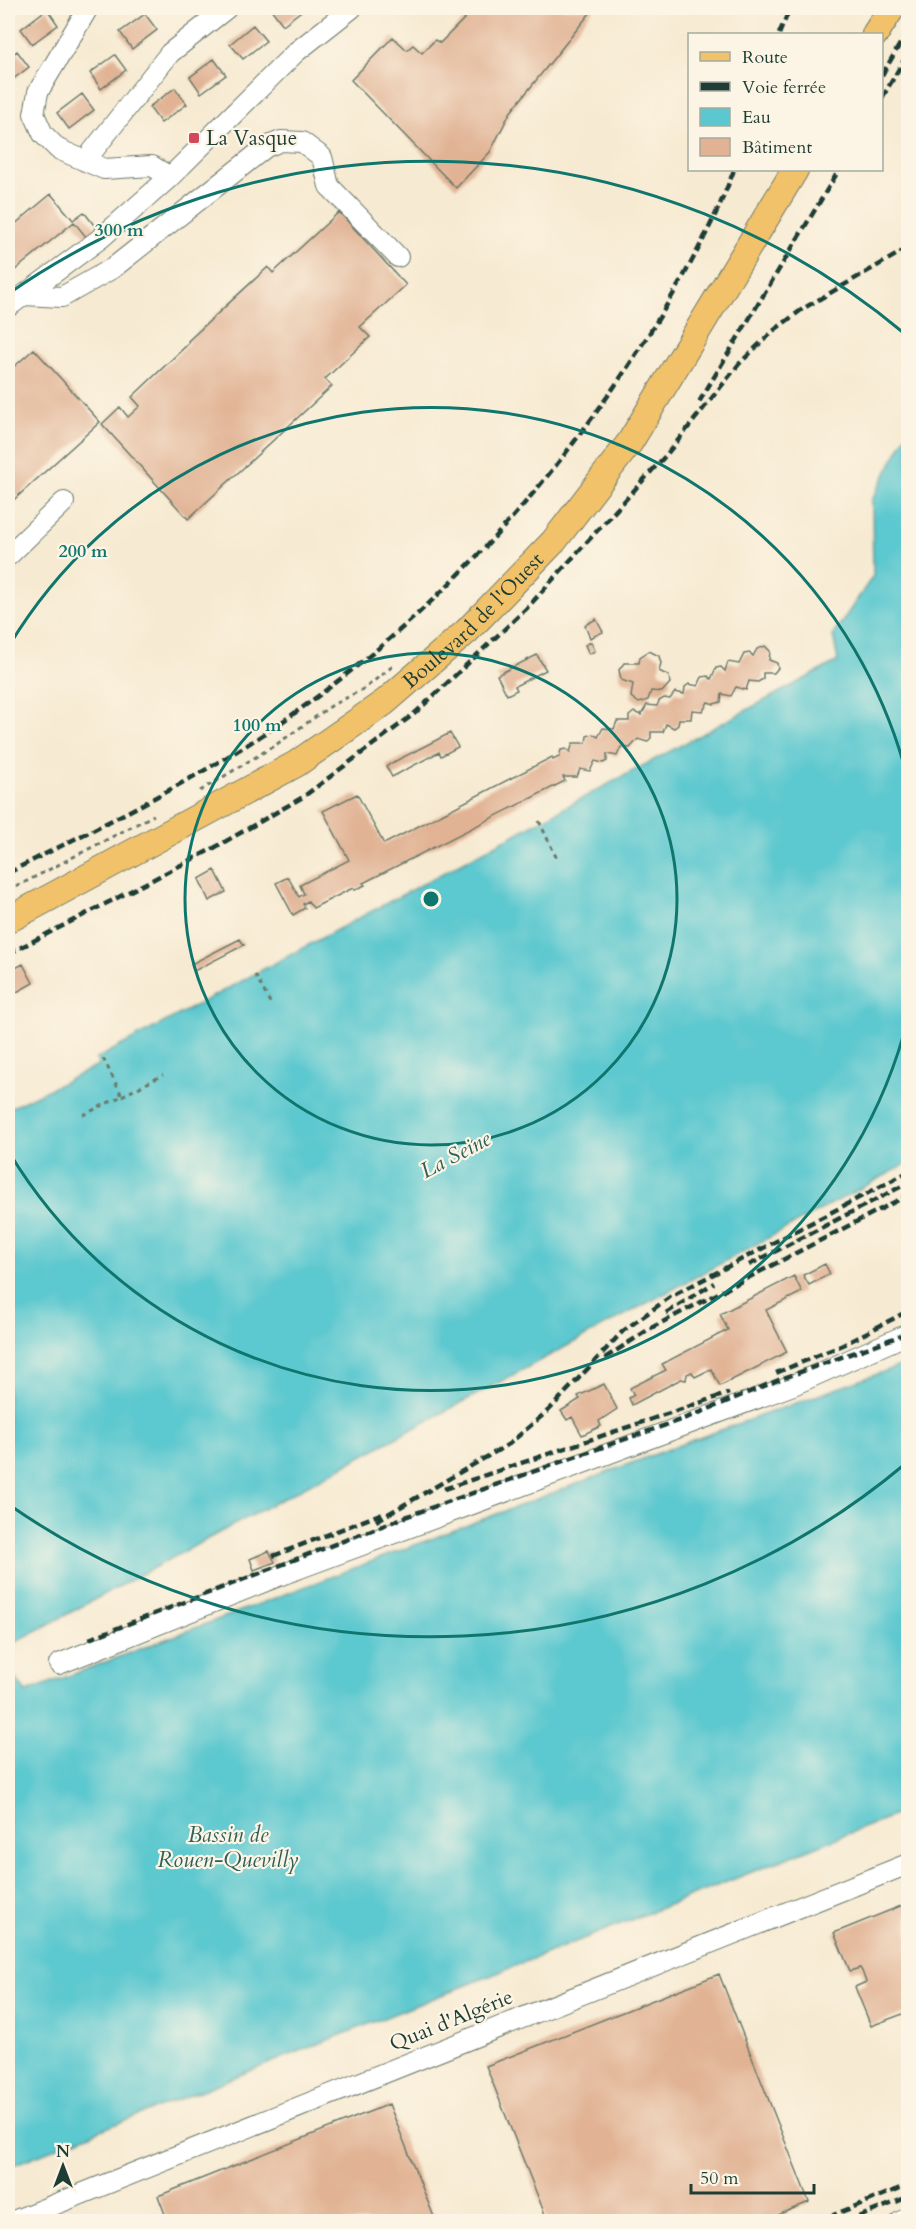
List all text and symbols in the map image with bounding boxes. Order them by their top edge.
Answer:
legend [688,33,883,171]
text: Route [742,45,788,70]
text: Voie ferrée [742,75,826,100]
text: Eau [742,105,771,130]
place label: La Vasque [206,124,297,153]
marker: La Vasque [187,131,201,145]
text: Bâtiment [742,135,812,160]
text: 300 m [94,218,144,243]
text: 200 m [58,539,108,564]
street label: Boulevard de l'Ouest [396,546,551,696]
text: 100 m [232,713,282,738]
centre of rings [421,889,441,909]
water label: La Seine [415,1124,496,1186]
water label: Bassin de Rouen-Quevilly [158,1820,299,1875]
street label: Quai d'Algérie [385,1983,517,2058]
north arrow [33,2136,93,2196]
text: N [56,2141,70,2163]
scale bar [691,2157,814,2195]
text: 50 m [700,2166,739,2191]

